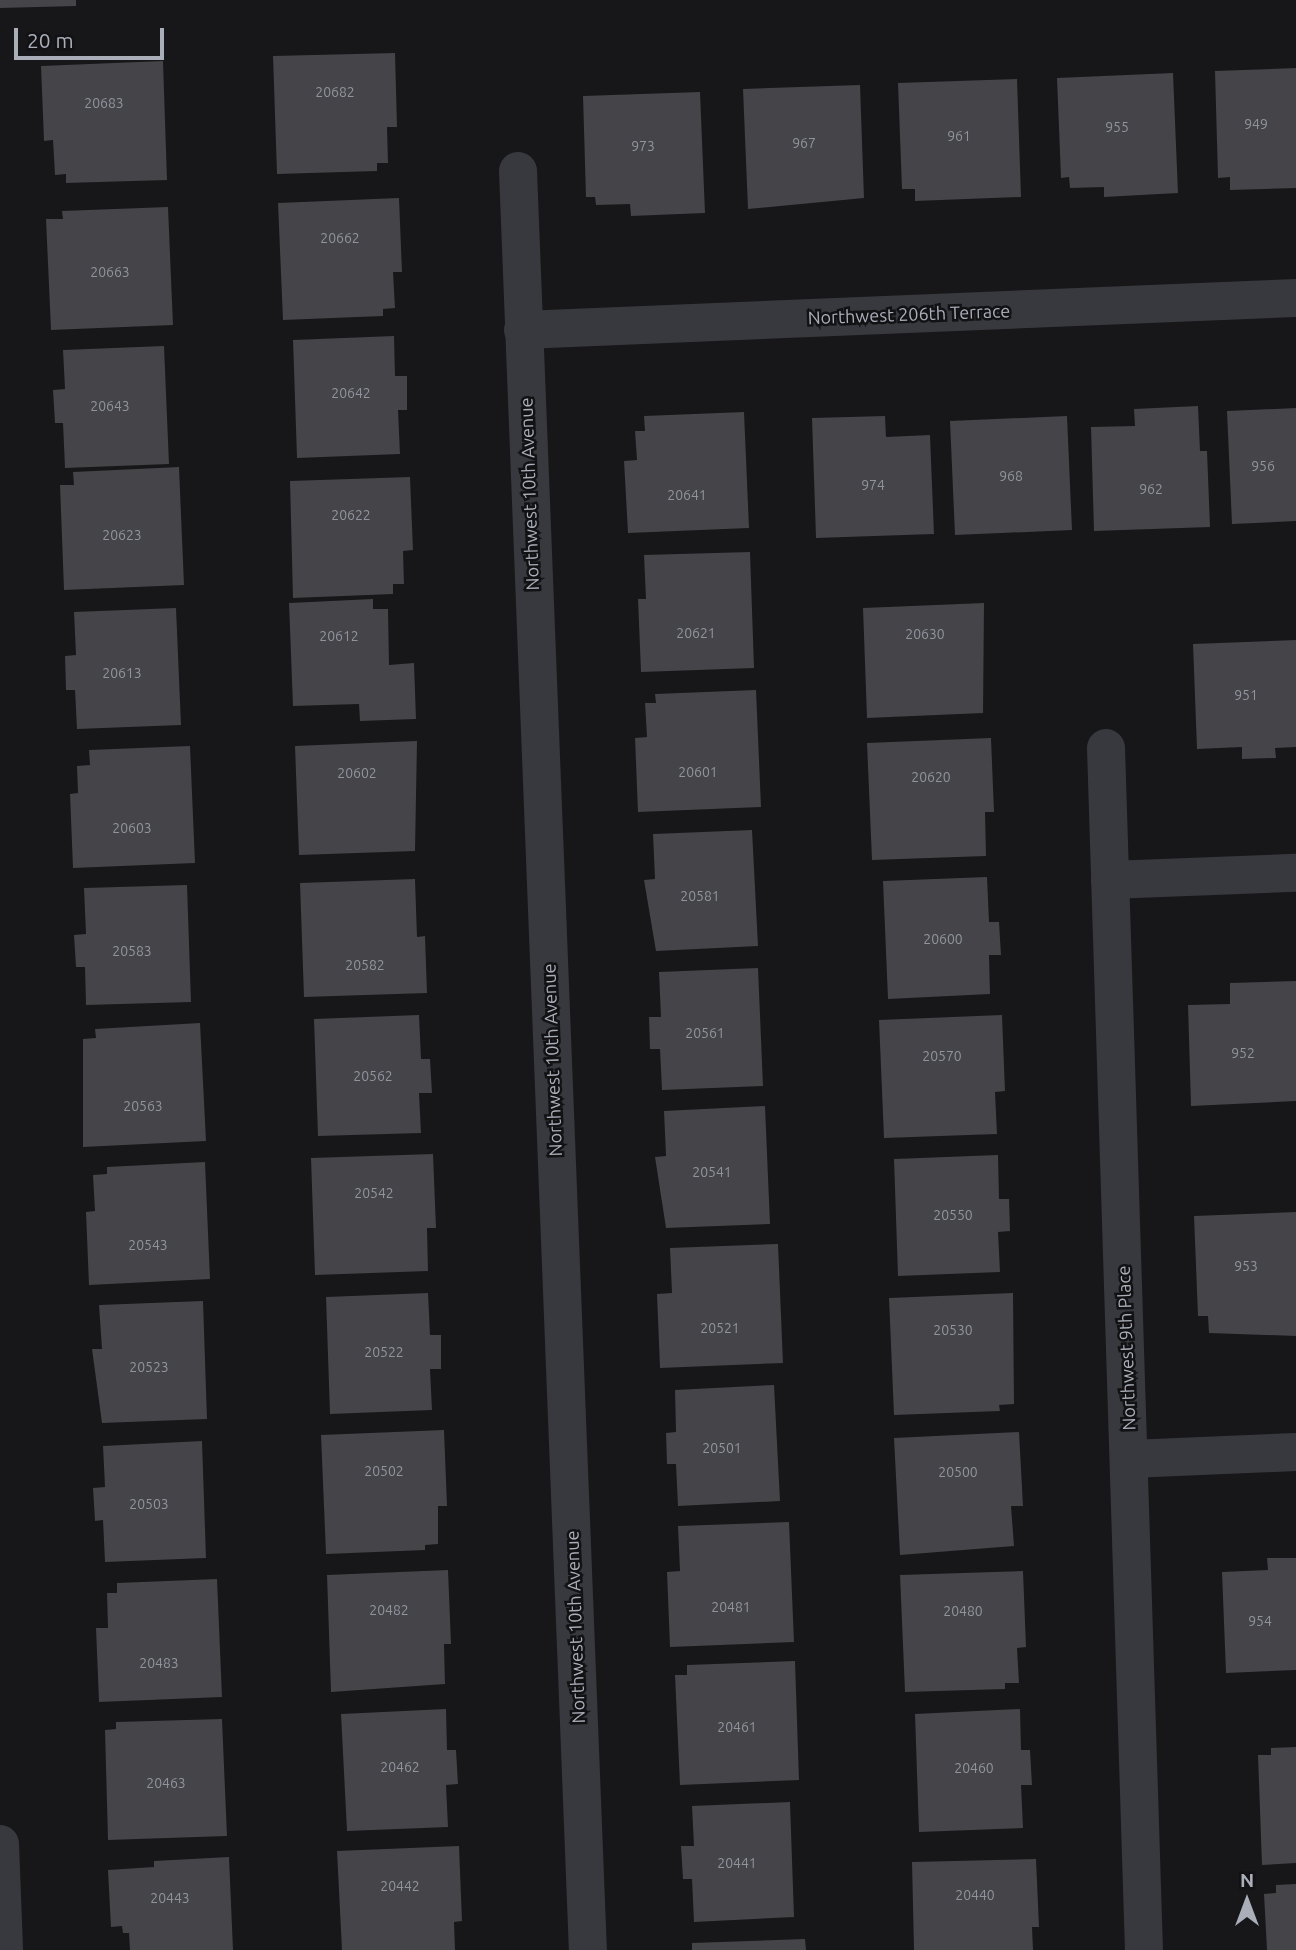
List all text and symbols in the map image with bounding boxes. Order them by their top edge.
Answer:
scale bar [18,14,168,58]
text: 20 m [27,28,74,52]
house number: 20682 [315,84,355,100]
house number: 20683 [84,95,124,111]
house number: 949 [1244,116,1268,132]
house number: 955 [1105,119,1129,135]
house number: 961 [947,128,971,144]
house number: 967 [792,135,816,151]
house number: 973 [631,138,655,154]
house number: 20662 [320,230,360,246]
house number: 20663 [90,264,130,280]
street label: Northwest 206th Terrace [807,300,1011,328]
house number: 20642 [331,385,371,401]
street label: Northwest 10th Avenue [515,397,543,591]
house number: 20643 [90,398,130,414]
house number: 956 [1251,458,1275,474]
house number: 968 [999,468,1023,484]
house number: 974 [861,477,885,493]
house number: 962 [1139,481,1163,497]
house number: 20641 [667,487,707,503]
house number: 20622 [331,507,371,523]
house number: 20623 [102,527,142,543]
house number: 20621 [676,625,716,641]
house number: 20630 [905,626,945,642]
house number: 20612 [319,628,359,644]
house number: 20613 [102,665,142,681]
house number: 951 [1234,687,1258,703]
house number: 20601 [678,764,718,780]
house number: 20602 [337,765,377,781]
house number: 20620 [911,769,951,785]
house number: 20603 [112,820,152,836]
house number: 20581 [680,888,720,904]
house number: 20600 [923,931,963,947]
house number: 20583 [112,943,152,959]
house number: 20582 [345,957,385,973]
street label: Northwest 10th Avenue [538,963,566,1157]
house number: 20561 [685,1025,725,1041]
house number: 952 [1231,1045,1255,1061]
house number: 20570 [922,1048,962,1064]
house number: 20562 [353,1068,393,1084]
house number: 20563 [123,1098,163,1114]
house number: 20541 [692,1164,732,1180]
house number: 20542 [354,1185,394,1201]
house number: 20550 [933,1207,973,1223]
house number: 20543 [128,1237,168,1253]
house number: 953 [1234,1258,1258,1274]
street label: Northwest 9th Place [1112,1265,1140,1431]
house number: 20521 [700,1320,740,1336]
house number: 20530 [933,1322,973,1338]
house number: 20522 [364,1344,404,1360]
house number: 20523 [129,1359,169,1375]
house number: 20501 [702,1440,742,1456]
house number: 20502 [364,1463,404,1479]
house number: 20500 [938,1464,978,1480]
house number: 20503 [129,1496,169,1512]
street label: Northwest 10th Avenue [561,1530,589,1724]
house number: 20481 [711,1599,751,1615]
house number: 20482 [369,1602,409,1618]
house number: 20480 [943,1603,983,1619]
house number: 954 [1248,1613,1272,1629]
house number: 20483 [139,1655,179,1671]
house number: 20461 [717,1719,757,1735]
house number: 20462 [380,1759,420,1775]
house number: 20460 [954,1760,994,1776]
house number: 20463 [146,1775,186,1791]
house number: 20441 [717,1855,757,1871]
north arrow [1212,1866,1282,1936]
text: N [1240,1869,1254,1891]
house number: 20442 [380,1878,420,1894]
house number: 20440 [955,1887,995,1903]
house number: 20443 [150,1890,190,1906]

